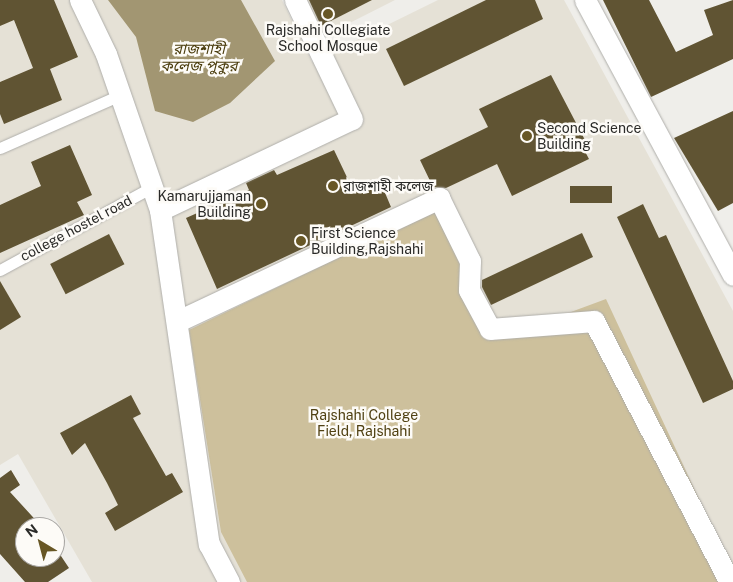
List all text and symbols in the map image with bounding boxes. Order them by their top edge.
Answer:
marker: Rajshahi Collegiate School Mosque [322,8,334,20]
place label: Rajshahi Collegiate School Mosque [266,22,390,54]
water label: রাজশাহী কলেজ পুকুর [161,39,237,74]
place label: Second Science Building [537,120,641,152]
marker: Second Science Building [521,130,533,142]
place label: রাজশাহী কলেজ [343,178,434,194]
marker: রাজশাহী কলেজ [327,180,339,192]
place label: Kamarujjaman Building [157,188,251,220]
street label: college hostel road [17,191,135,265]
marker: Kamarujjaman Building [255,198,267,210]
place label: First Science Building,Rajshahi [311,225,423,258]
marker: First Science Building,Rajshahi [295,235,307,247]
park label: Rajshahi College Field, Rajshahi [310,407,418,440]
north arrow [15,517,65,567]
text: N [22,521,41,541]

